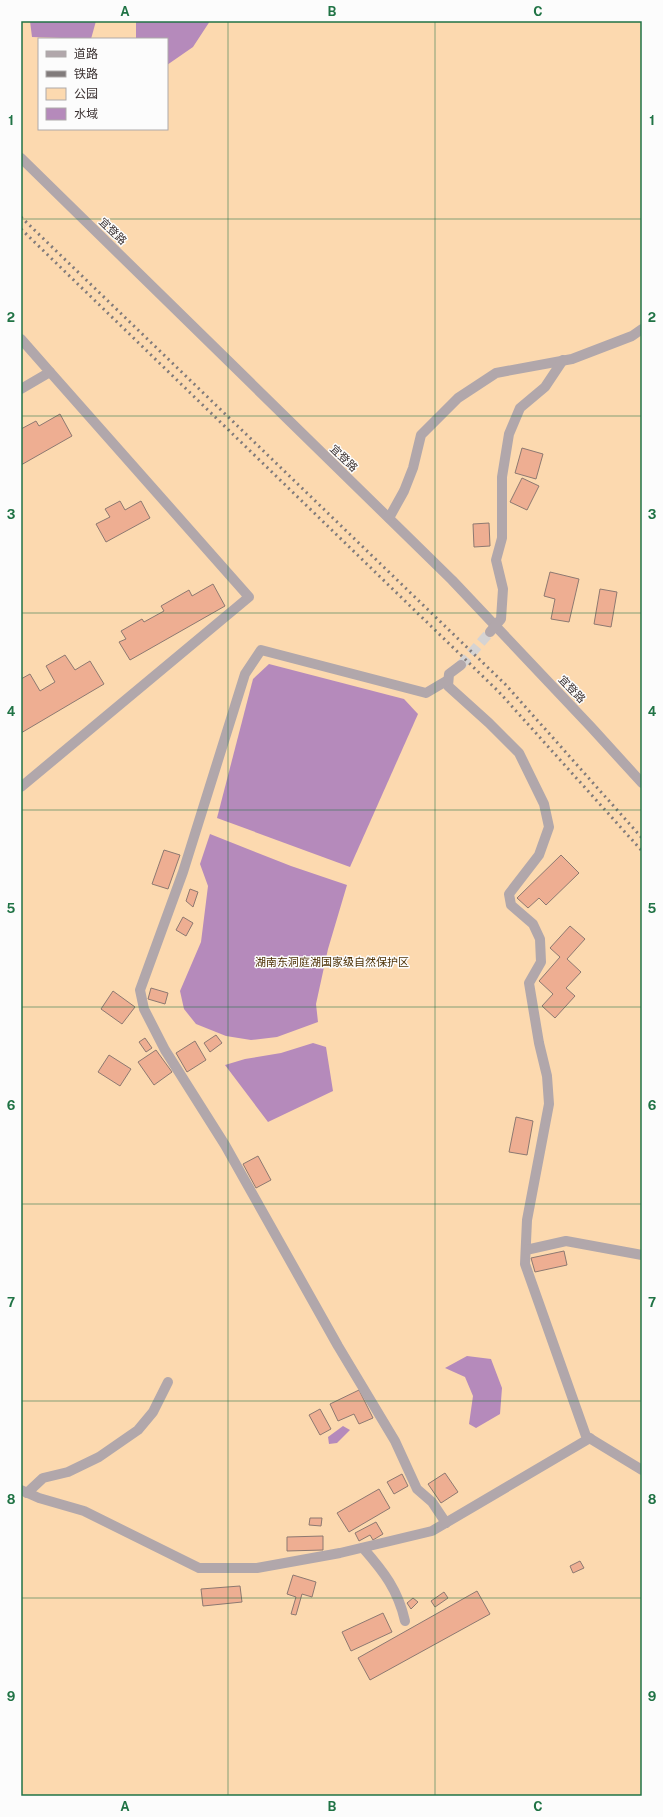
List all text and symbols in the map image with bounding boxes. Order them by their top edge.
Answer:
text: A [120,4,130,19]
text: B [328,4,337,19]
text: C [533,4,543,19]
legend [38,38,168,130]
text: 道路 [74,47,98,61]
text: 铁路 [74,67,98,81]
text: 公园 [74,87,98,101]
text: 水域 [74,107,98,121]
text: 1 [8,113,14,128]
text: 1 [649,113,655,128]
street label: 宜登路 [97,215,129,247]
text: 2 [7,310,15,325]
text: 2 [648,310,656,325]
street label: 宜登路 [328,442,360,474]
text: 3 [7,507,16,522]
text: 3 [648,507,657,522]
street label: 宜登路 [556,673,588,705]
text: 4 [7,704,16,719]
text: 4 [648,704,657,719]
text: 5 [7,901,16,916]
text: 5 [648,901,657,916]
park label: 湖南东洞庭湖国家级自然保护区 [255,956,409,968]
text: 6 [7,1098,16,1113]
text: 6 [648,1098,657,1113]
text: 7 [7,1295,15,1310]
text: 7 [648,1295,656,1310]
text: 8 [7,1492,16,1507]
text: 8 [648,1492,657,1507]
text: 9 [7,1689,15,1704]
text: 9 [648,1689,656,1704]
text: A [120,1799,130,1814]
text: B [328,1799,337,1814]
text: C [533,1799,543,1814]

